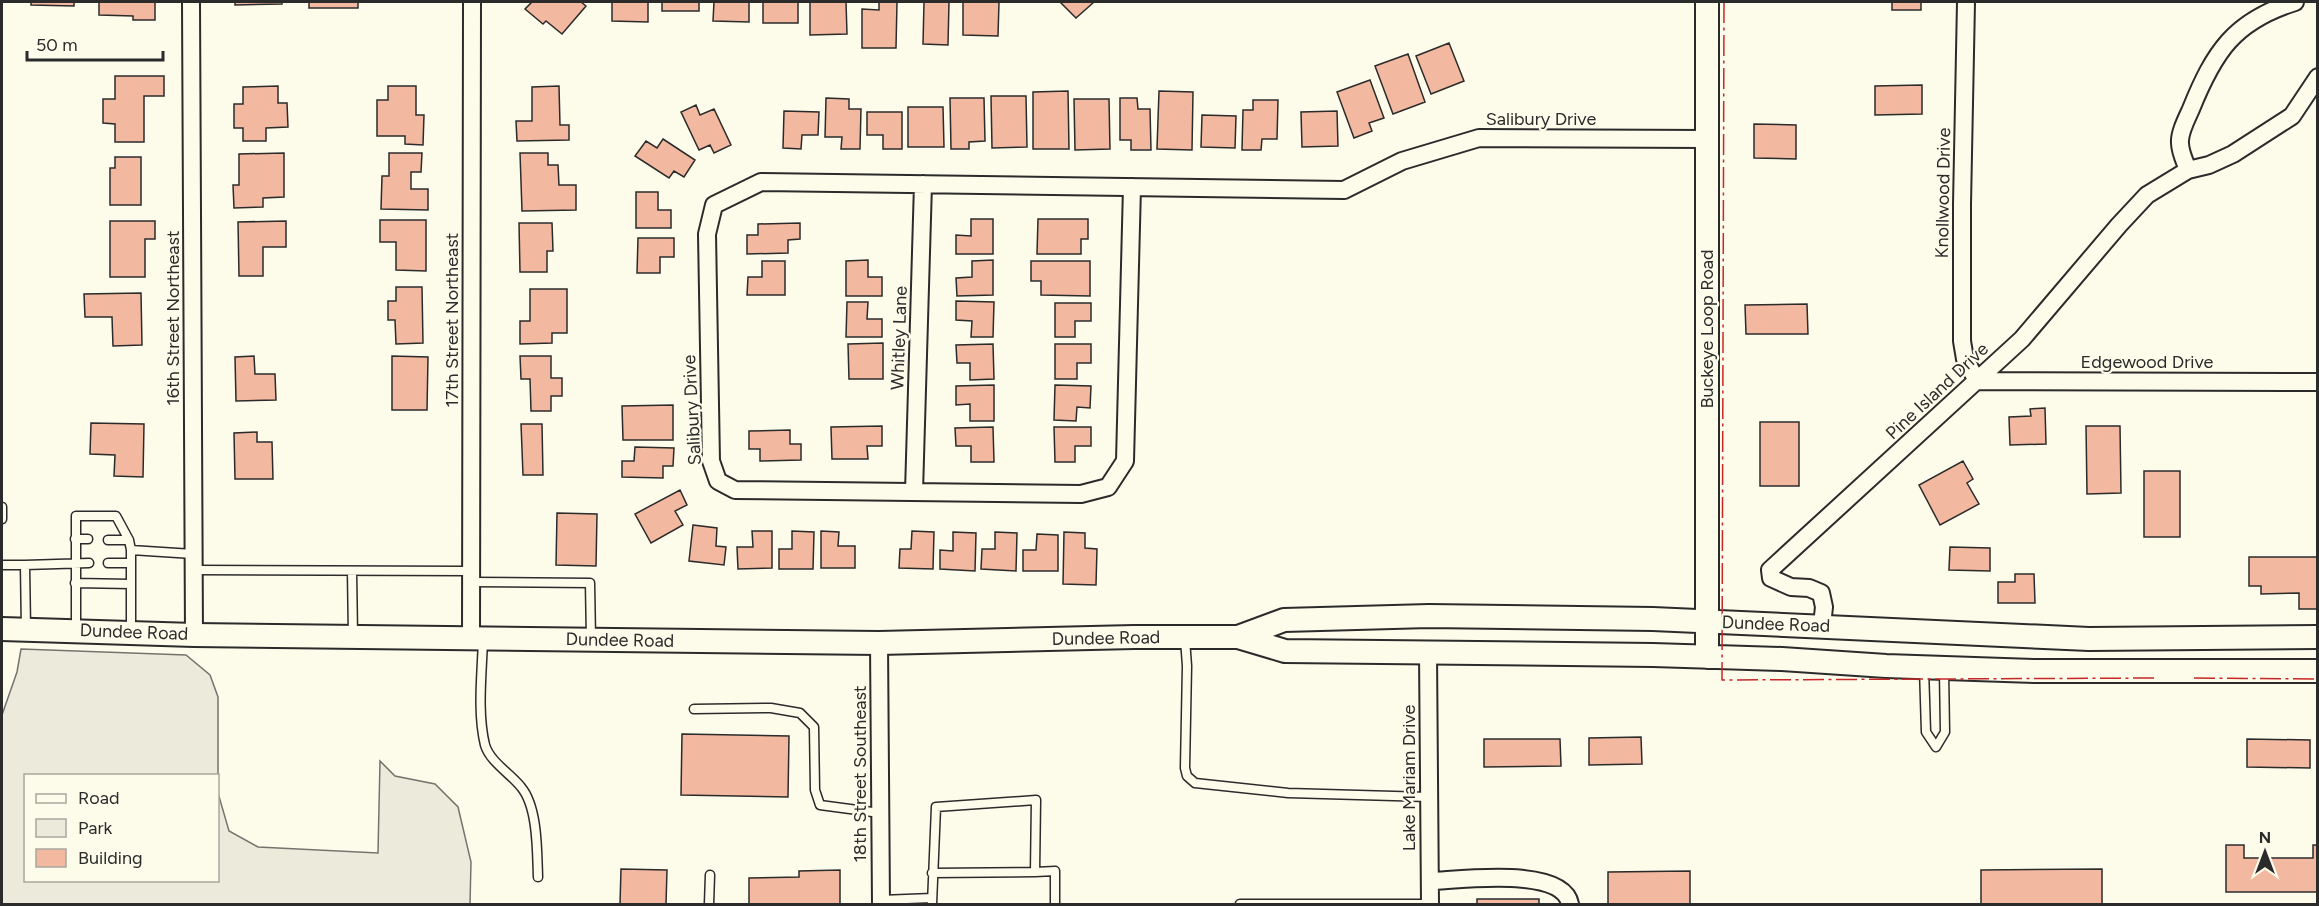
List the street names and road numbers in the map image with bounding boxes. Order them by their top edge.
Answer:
street label: Salibury Drive [1486,108,1596,130]
street label: Knollwood Drive [1931,127,1955,259]
street label: 16th Street Northeast [162,230,184,406]
street label: 17th Street Northeast [441,232,463,407]
street label: Buckeye Loop Road [1696,249,1718,409]
street label: Whitley Lane [886,285,912,390]
street label: Pine Island Drive [1881,338,1993,444]
street label: Edgewood Drive [2081,351,2214,373]
street label: Salibury Drive [678,354,706,466]
street label: Dundee Road [1721,611,1831,637]
street label: Dundee Road [79,619,189,645]
street label: Dundee Road [1052,626,1160,650]
street label: Dundee Road [566,628,674,652]
street label: 18th Street Southeast [849,685,871,863]
street label: Lake Mariam Drive [1398,705,1420,851]

